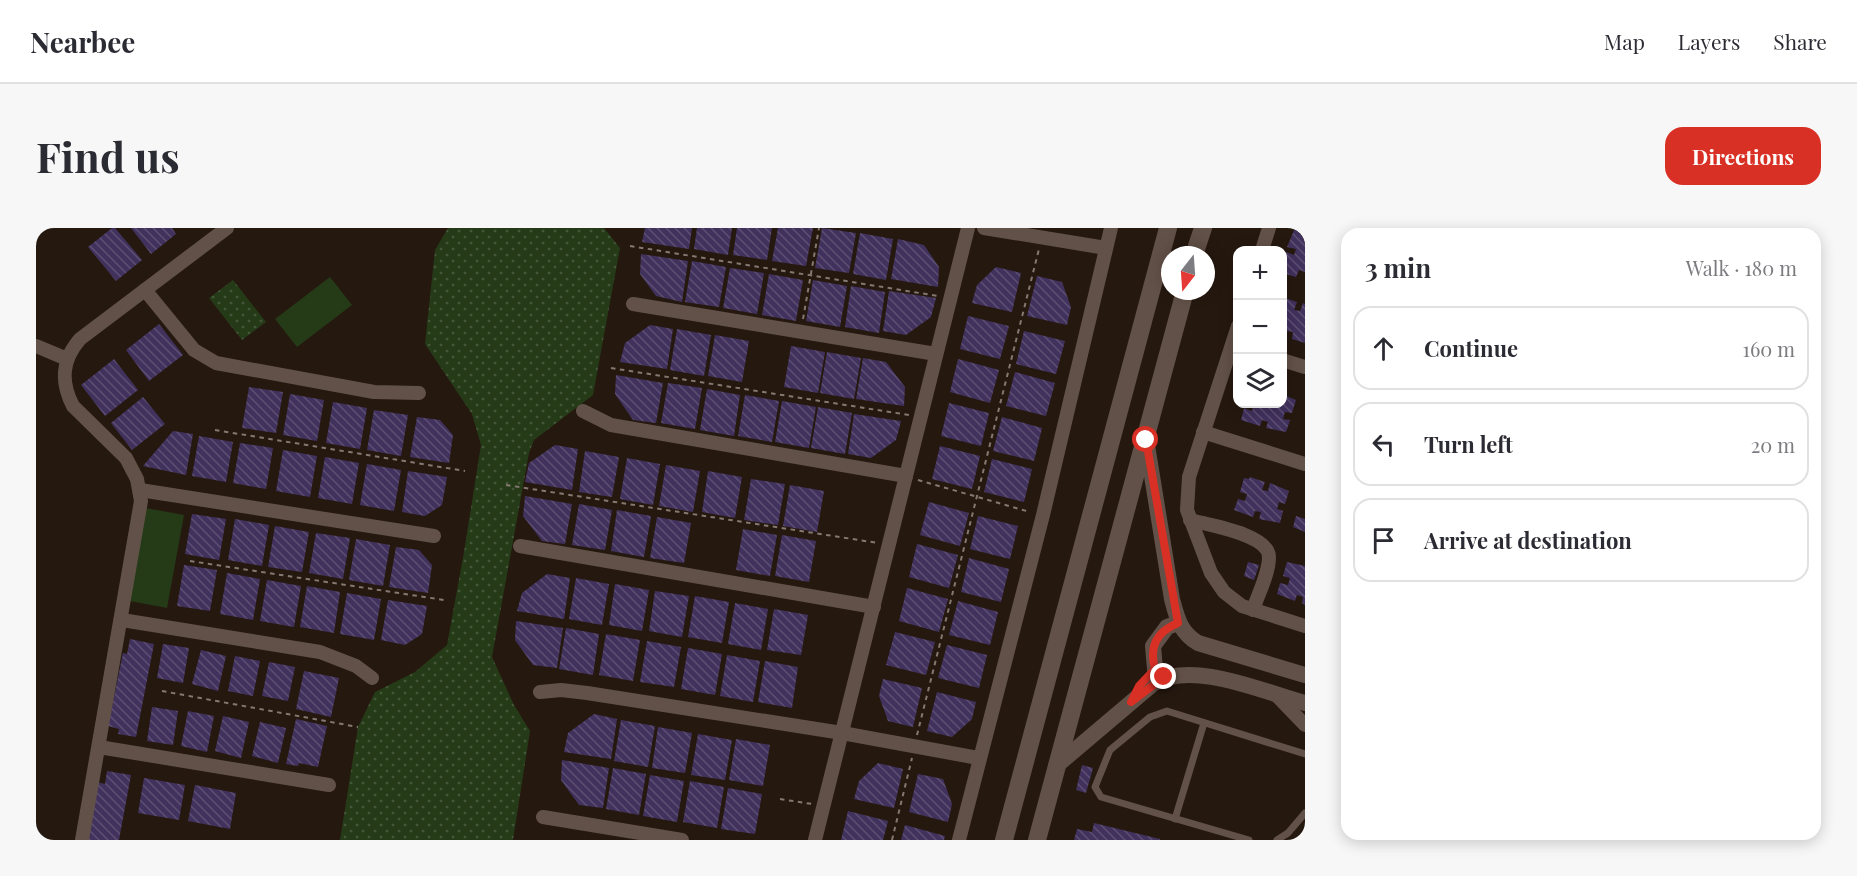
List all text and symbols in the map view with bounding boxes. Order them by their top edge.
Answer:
text: Nearbee [30,23,135,60]
text: Map [1604,27,1645,55]
text: Layers [1678,27,1740,55]
text: Share [1773,27,1827,55]
button: Directions [1665,127,1821,185]
text: Find us [36,128,180,184]
north arrow [1161,246,1215,300]
map controls [1233,246,1287,408]
button: + [1233,246,1287,300]
text: 3 min [1365,250,1431,285]
text: Walk · 180 m [1686,254,1797,281]
button: − [1233,300,1287,354]
icon: ahead [1367,332,1400,365]
text: Continue [1424,333,1518,363]
text: 160 m [1743,335,1795,362]
button: layers [1233,354,1287,408]
route start [1132,426,1158,452]
icon: left [1367,428,1400,461]
text: Turn left [1424,429,1513,459]
text: 20 m [1751,431,1795,458]
icon: arrive [1367,524,1400,557]
text: Arrive at destination [1424,525,1632,555]
route end [1150,663,1176,689]

